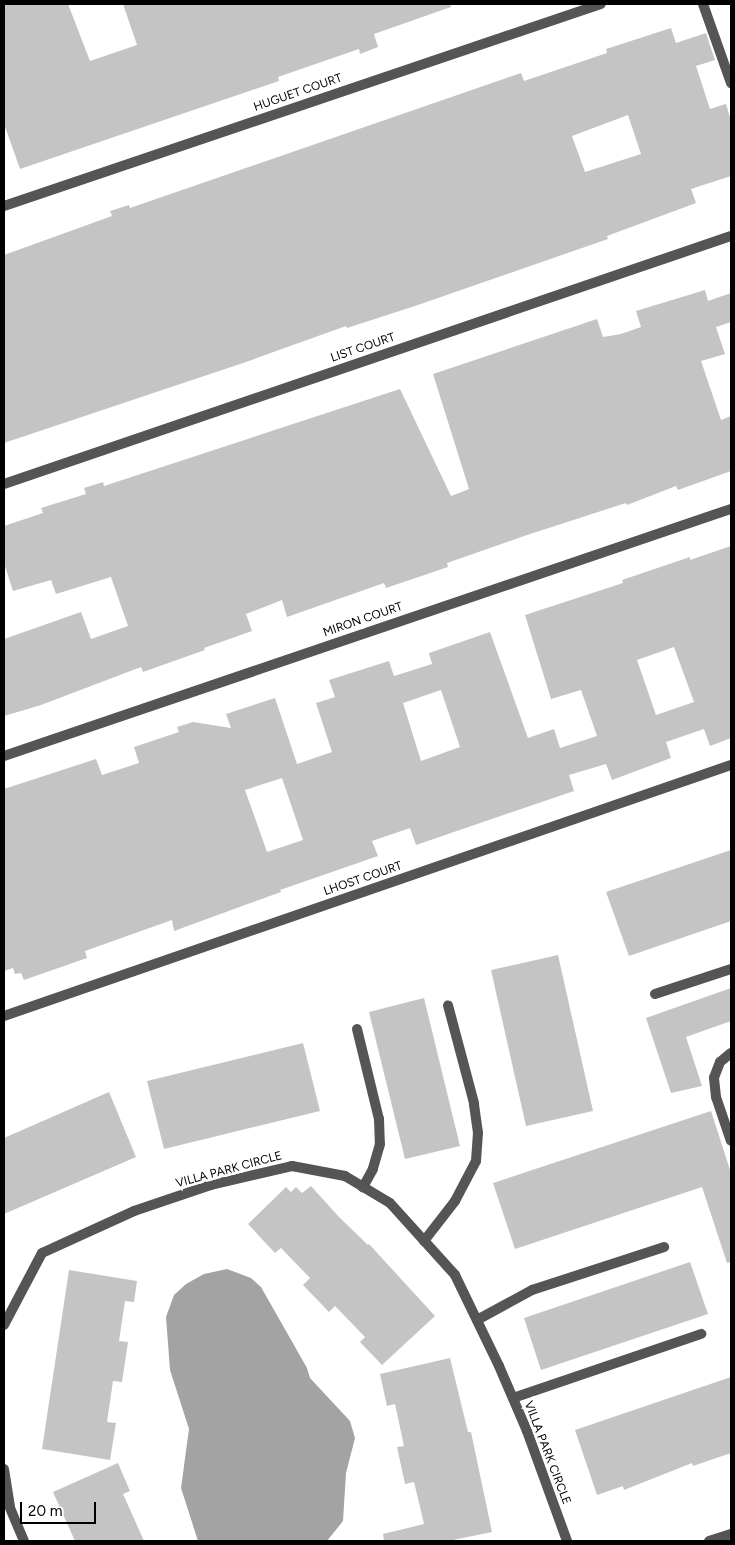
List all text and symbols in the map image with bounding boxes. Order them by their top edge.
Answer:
street label: HUGUET COURT [252,71,344,115]
street label: LIST COURT [329,330,397,366]
street label: MIRON COURT [321,600,405,640]
street label: LHOST COURT [322,859,404,899]
street label: VILLA PARK CIRCLE [174,1149,284,1191]
street label: VILLA PARK CIRCLE [521,1399,573,1507]
scale bar [22,1492,99,1524]
text: 20 m [28,1502,62,1520]

